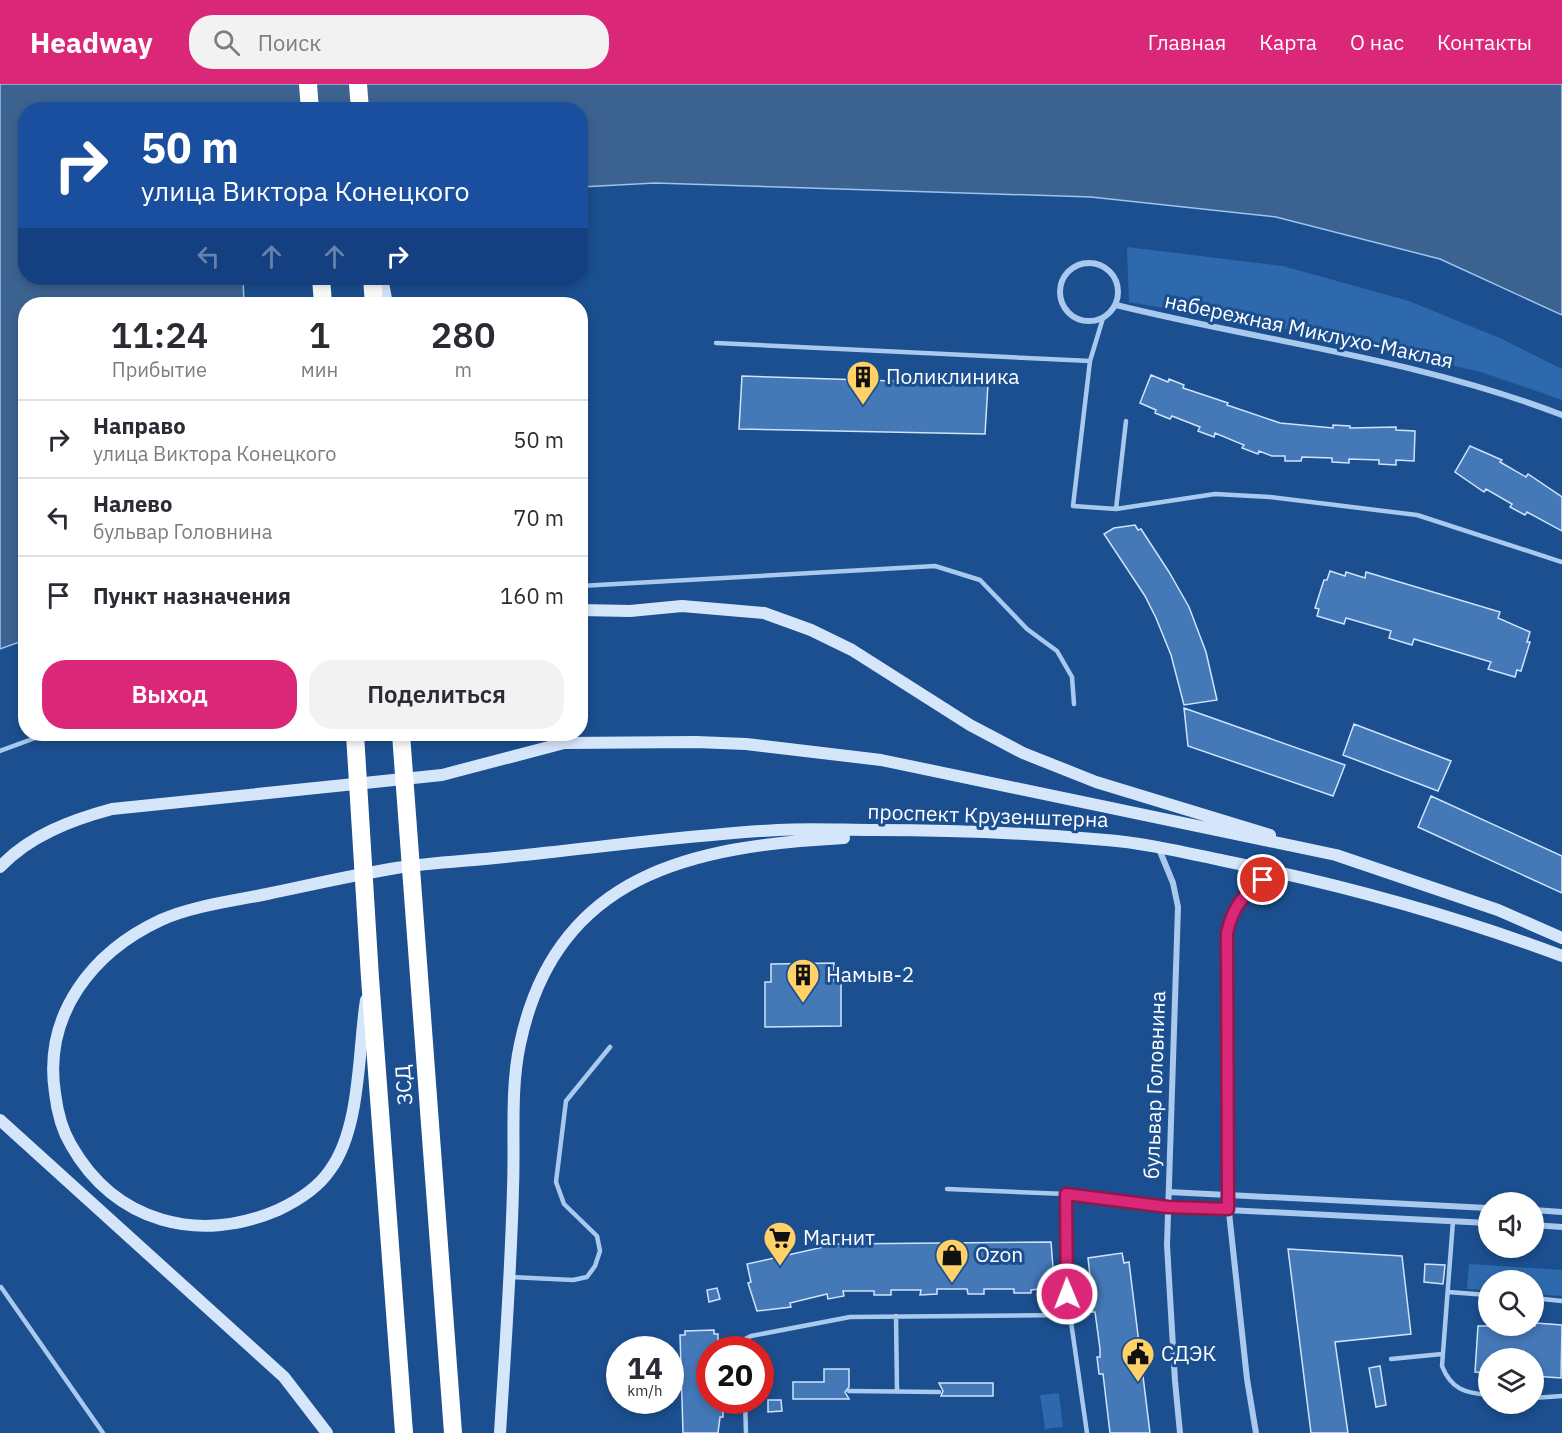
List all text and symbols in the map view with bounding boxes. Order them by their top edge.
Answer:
search box [189,15,609,69]
text: Headway [30,24,153,61]
icon: search [210,26,243,59]
text: Поиск [258,28,321,57]
text: Главная [1148,28,1226,56]
text: Карта [1259,28,1317,56]
text: О нас [1350,28,1404,56]
text: Контакты [1437,28,1532,56]
text: 50 m [141,120,239,175]
icon: right [42,126,120,204]
text: улица Виктора Конецкого [141,173,470,208]
icon: left [192,240,225,273]
icon: ahead [255,240,288,273]
icon: ahead [318,240,351,273]
icon: right [381,240,414,273]
street label: набережная Миклухо-Маклая [1162,286,1456,374]
text: 11:24 [110,311,208,358]
text: 1 [309,311,330,358]
text: 280 [431,311,496,358]
text: Прибытие [112,356,207,383]
text: мин [301,356,338,383]
text: m [454,356,472,383]
building icon: Поликлиника [845,359,881,406]
place label: Поликлиника [886,362,1019,390]
text: Направо [93,411,186,440]
icon: right [42,423,75,456]
text: 50 m [513,425,564,454]
text: улица Виктора Конецкого [93,440,336,467]
text: Налево [93,489,172,518]
icon: left [42,501,75,534]
text: 70 m [513,503,564,532]
text: бульвар Головнина [93,518,272,545]
icon: arrive [42,579,75,612]
text: Пункт назначения [93,581,291,610]
text: 160 m [500,581,564,610]
button: Выход [42,660,297,729]
button: Поделиться [309,660,564,729]
street label: проспект Крузенштерна [867,797,1109,833]
pin [1237,854,1288,905]
icon: arrive [1246,863,1279,896]
building icon: Намыв-2 [785,957,821,1004]
place label: Намыв-2 [826,960,914,988]
street label: бульвар Головнина [1137,990,1171,1180]
street label: ЗСД [388,1064,418,1106]
map controls [1478,1192,1544,1414]
button: sound [1478,1192,1544,1258]
supermarket icon: Магнит [762,1220,798,1267]
place label: Магнит [803,1223,875,1251]
shop icon: Ozon [934,1237,970,1284]
place label: Ozon [975,1240,1023,1268]
position arrow [1035,1262,1099,1326]
button: search [1478,1270,1544,1336]
speed limit sign: 20 [696,1336,774,1414]
public building icon: СДЭК [1120,1336,1156,1383]
place label: СДЭК [1161,1339,1216,1367]
text: 14 [627,1348,663,1387]
button: layers [1478,1348,1544,1414]
text: km/h [627,1381,663,1400]

